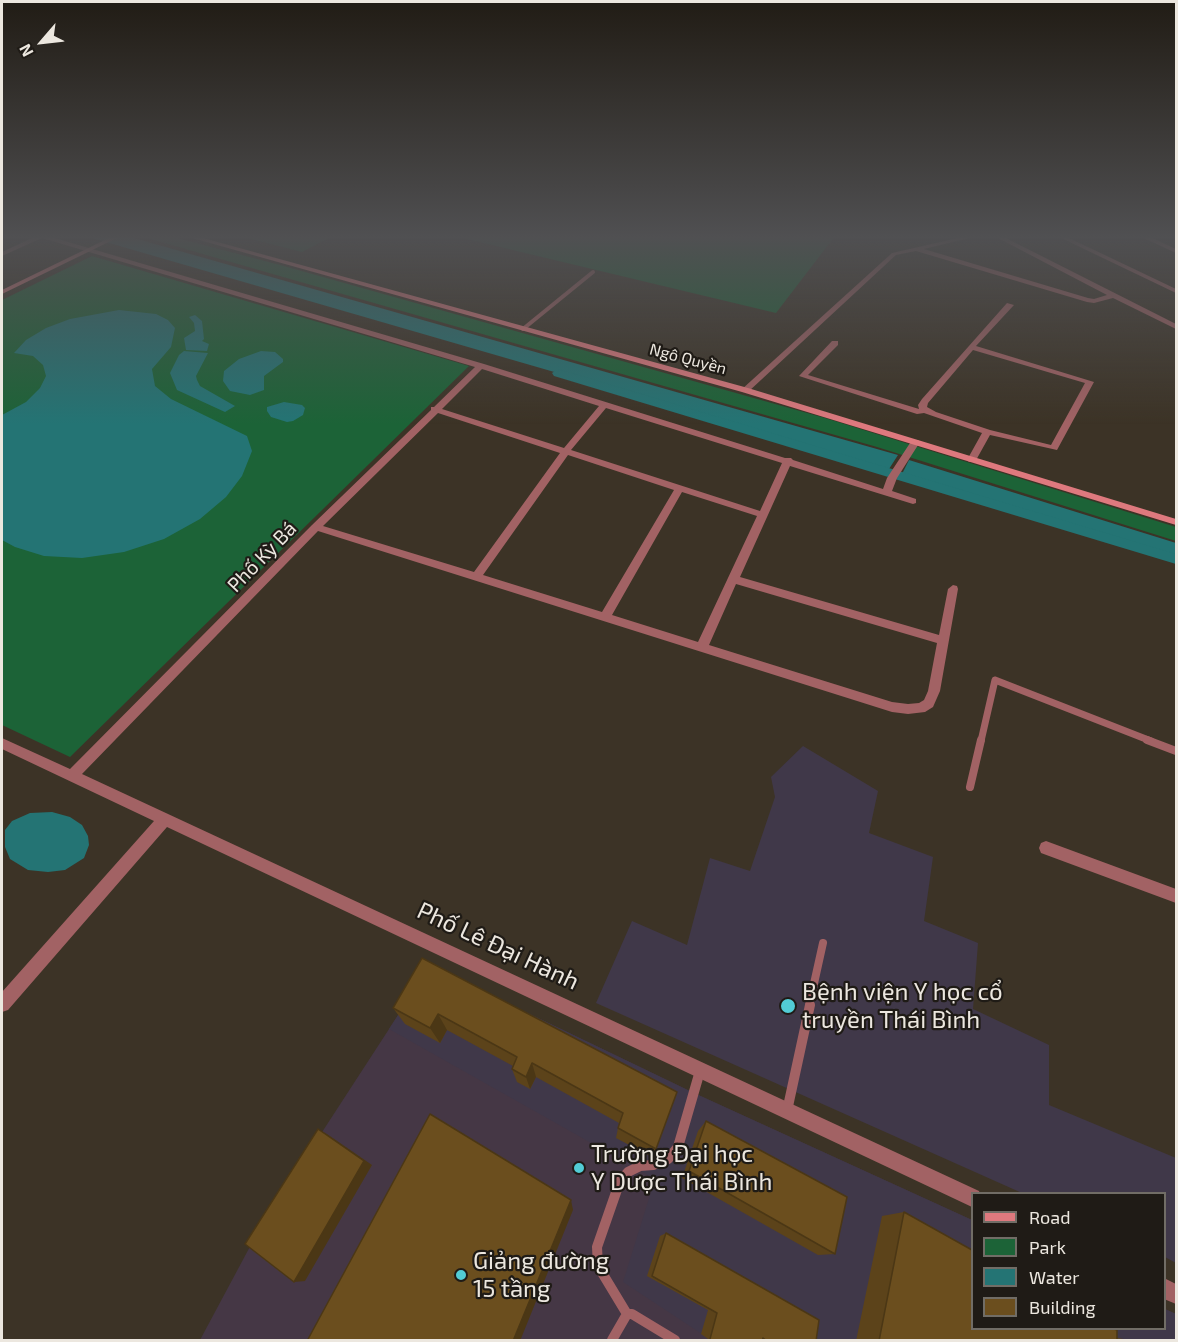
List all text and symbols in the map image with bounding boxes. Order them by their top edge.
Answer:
north arrow [12,12,72,72]
text: N [15,41,37,60]
street label: Ngô Quyền [647,340,729,378]
street label: Phố Kỳ Bá [222,517,302,597]
street label: Phố Lê Đại Hành [413,896,583,996]
place label: Bệnh viện Y học cổ truyền Thái Bình [802,978,1003,1034]
marker: Bệnh viện Y học cổ truyền Thái Bình [779,997,797,1015]
place label: Trường Đại học Y Dược Thái Bình [591,1140,772,1196]
marker: Trường Đại học Y Dược Thái Bình [572,1161,586,1175]
legend [971,1192,1166,1330]
text: Road [1029,1206,1070,1228]
text: Park [1029,1236,1066,1258]
place label: Giảng đường 15 tầng [473,1247,609,1303]
text: Water [1029,1266,1079,1288]
marker: Giảng đường 15 tầng [454,1268,468,1282]
text: Building [1029,1296,1096,1318]

